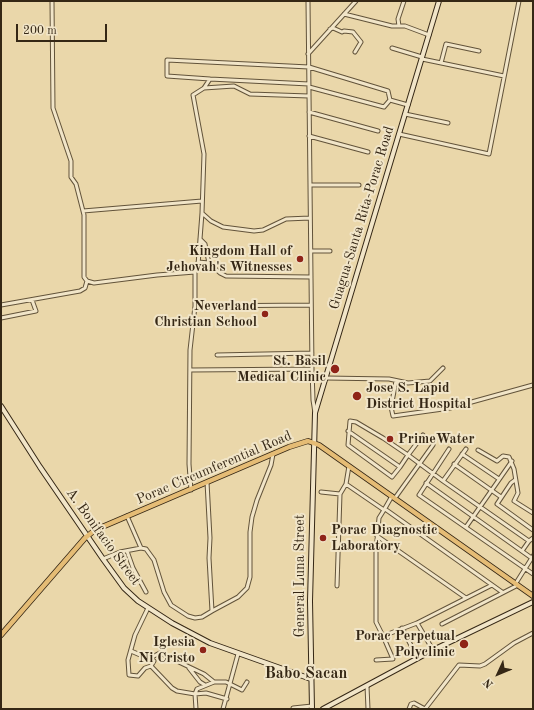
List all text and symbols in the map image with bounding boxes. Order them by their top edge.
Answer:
scale bar [18,16,109,42]
text: 200 m [23,25,57,37]
street label: Guagua-Santa Rita-Porac Road [326,124,398,312]
place label: Kingdom Hall of Jehovah's Witnesses [166,243,292,276]
marker: Kingdom Hall of Jehovah's Witnesses [295,254,305,264]
place label: Neverland Christian School [154,298,257,330]
marker: Neverland Christian School [260,309,270,319]
place label: St. Basil Medical Clinic [237,353,326,386]
marker: St. Basil Medical Clinic [329,363,341,375]
place label: Jose S. Lapid District Hospital [366,380,471,412]
marker: Jose S. Lapid District Hospital [351,390,363,402]
street label: Porac Circumferential Road [134,428,294,508]
place label: PrimeWater [398,431,474,447]
marker: PrimeWater [385,434,395,444]
street label: A. Bonifacio Street [62,485,144,589]
street label: General Luna Street [292,514,308,638]
place label: Porac Diagnostic Laboratory [331,522,437,554]
marker: Porac Diagnostic Laboratory [318,533,328,543]
place label: Porac Perpetual Polyclinic [355,628,455,660]
place label: Iglesia Ni Cristo [139,634,195,666]
marker: Porac Perpetual Polyclinic [458,638,470,650]
marker: Iglesia Ni Cristo [198,645,208,655]
north arrow [478,654,518,694]
district label: Babo Sacan [264,664,348,684]
text: N [482,676,496,690]

